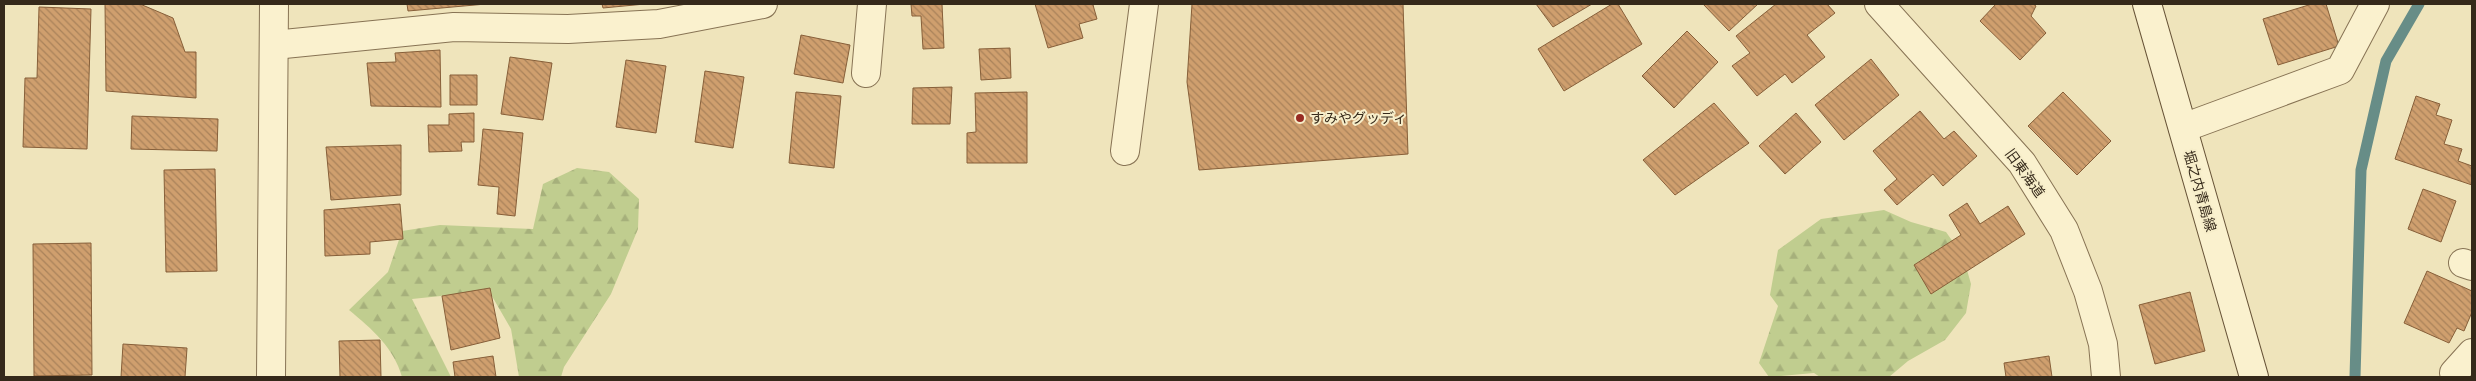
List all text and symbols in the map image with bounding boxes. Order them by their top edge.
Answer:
place label: すみやグッディ [1310,109,1407,127]
marker: すみやグッディ [1294,112,1306,124]
street label: 旧東海道 [2001,145,2049,201]
street label: 堀之内青島線 [2180,148,2220,234]

